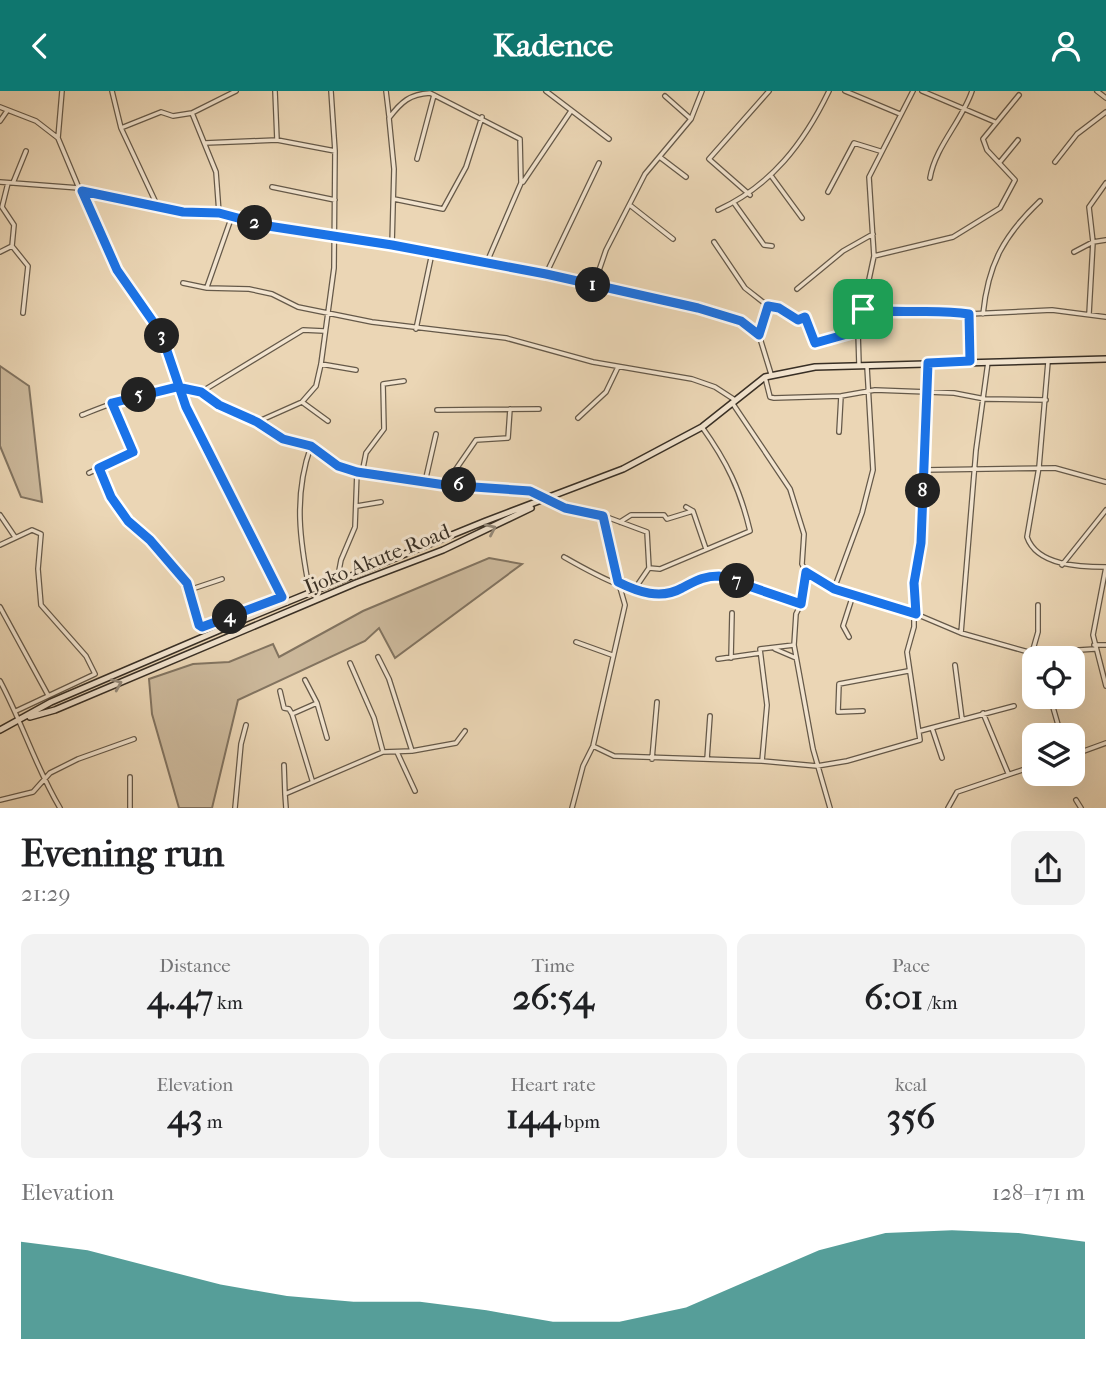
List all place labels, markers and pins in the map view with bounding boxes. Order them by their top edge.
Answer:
pin: 2 [238,205,272,241]
pin: 1 [576,267,610,303]
pin [833,279,893,339]
pin: 3 [144,319,180,353]
pin: 5 [122,377,156,413]
pin: 6 [442,467,476,503]
pin: 8 [906,473,940,509]
pin: 7 [720,563,754,599]
pin: 4 [212,599,247,635]

